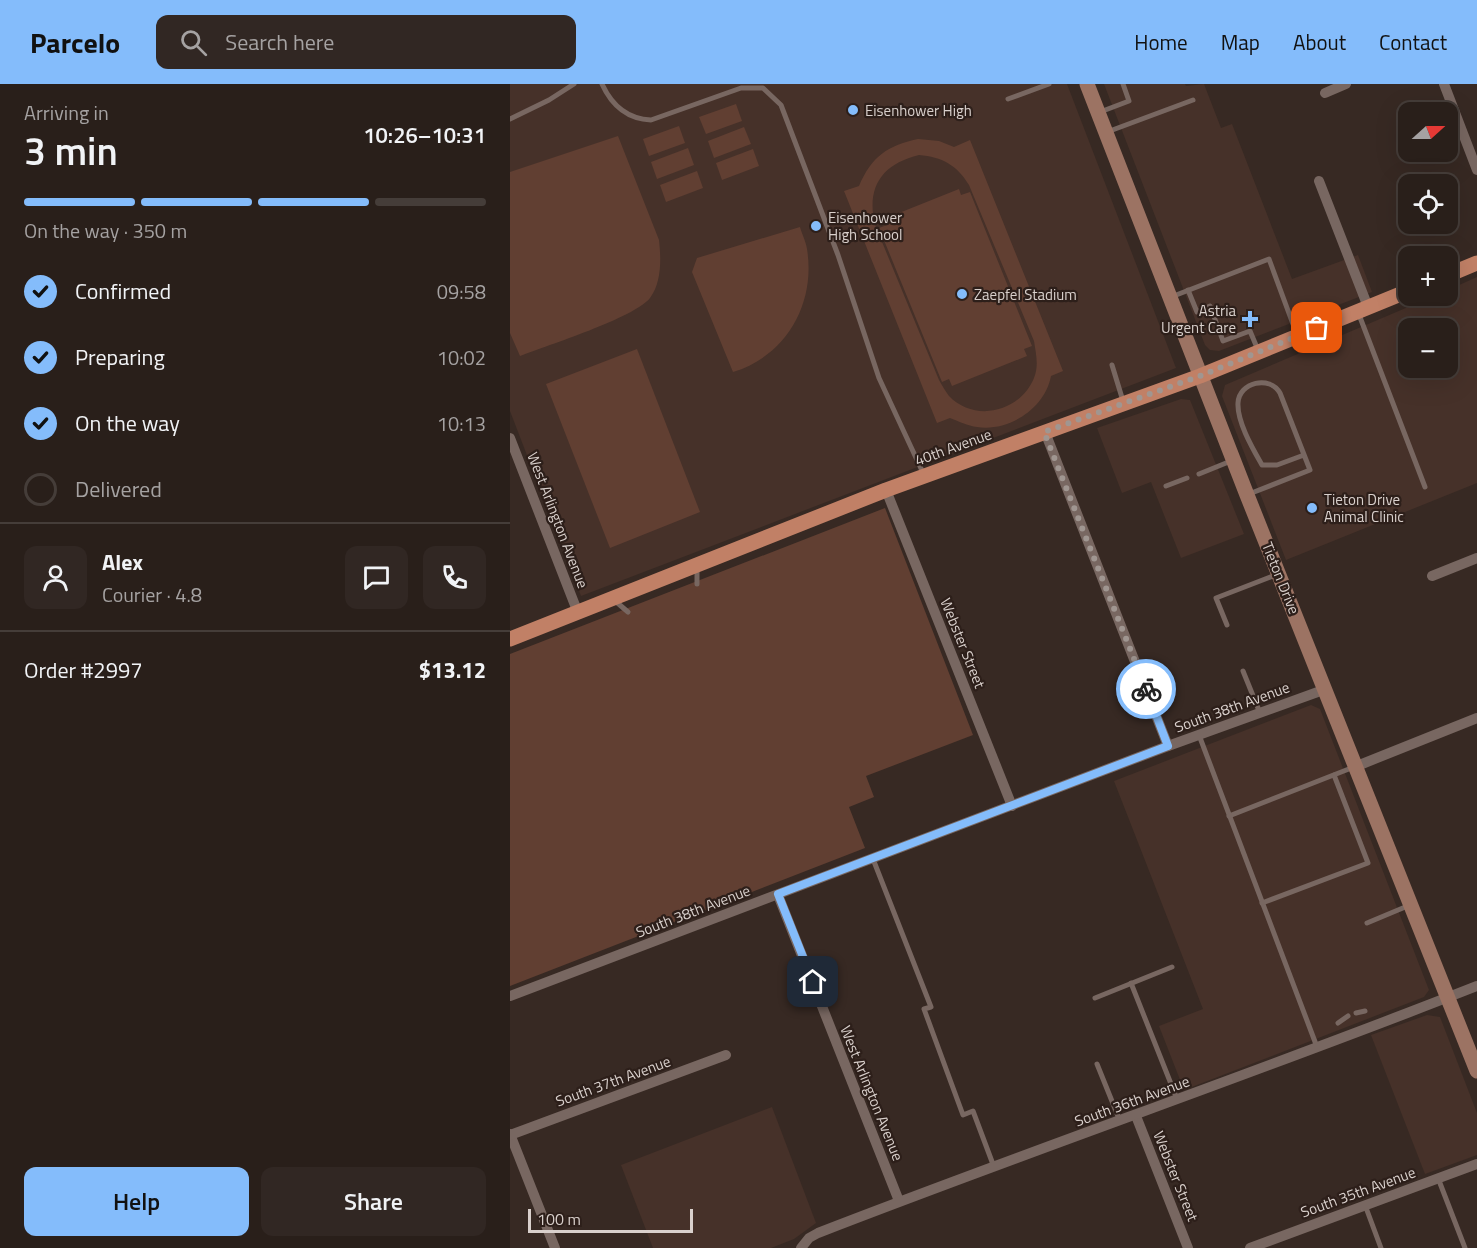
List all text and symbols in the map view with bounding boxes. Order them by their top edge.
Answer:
search box [156,15,576,69]
text: Parcelo [30,21,120,64]
text: Search here [225,25,334,59]
icon: search [177,26,210,59]
text: Home [1134,26,1188,58]
text: Map [1221,26,1260,58]
text: About [1293,26,1346,58]
text: Contact [1379,26,1447,58]
text: Arriving in [24,97,109,128]
place label: Eisenhower High [865,99,972,122]
north arrow [1398,102,1458,162]
map controls [1398,102,1458,378]
marker: Eisenhower High [846,103,860,117]
text: 10:26–10:31 [363,118,486,152]
text: 3 min [24,121,118,180]
button: locate [1398,174,1458,234]
place label: Eisenhower High School [828,206,903,246]
text: On the way · 350 m [24,215,187,246]
marker: Eisenhower High School [809,219,823,233]
button: + [1398,246,1458,306]
text: Confirmed [75,274,171,308]
icon: check [24,275,57,308]
text: 09:58 [437,276,486,307]
place label: Zaepfel Stadium [974,283,1077,306]
marker: Zaepfel Stadium [955,287,969,301]
place label: Astria Urgent Care [1161,299,1236,339]
pin [1291,302,1342,353]
marker: Astria Urgent Care [1241,310,1259,328]
icon: bag [1300,311,1333,344]
button: − [1398,318,1458,378]
text: Preparing [75,340,165,374]
icon: check [24,341,57,374]
text: 10:02 [437,342,486,373]
text: On the way [75,406,180,440]
icon: check [24,407,57,440]
text: 10:13 [437,408,486,439]
street label: 40th Avenue [911,422,995,472]
street label: West Arlington Avenue [521,449,595,591]
text: Delivered [75,472,162,506]
place label: Tieton Drive Animal Clinic [1324,488,1404,528]
marker: Tieton Drive Animal Clinic [1305,501,1319,515]
street label: Tieton Drive [1256,538,1306,618]
text: Alex [102,545,143,579]
button: person [24,546,87,609]
button: chat [345,546,408,609]
button: phone [423,546,486,609]
text: Courier · 4.8 [102,579,202,610]
street label: Webster Street [934,594,992,692]
text: Order #2997 [24,653,143,687]
text: $13.12 [419,653,486,687]
courier [1116,659,1176,719]
icon: bike [1130,673,1163,706]
street label: South 38th Avenue [1171,676,1293,738]
street label: South 38th Avenue [632,879,754,943]
pin [787,956,838,1007]
icon: home [796,965,829,998]
street label: West Arlington Avenue [834,1022,910,1164]
street label: South 37th Avenue [552,1050,674,1112]
street label: South 36th Avenue [1071,1070,1193,1132]
street label: Webster Street [1147,1127,1205,1225]
street label: South 35th Avenue [1297,1161,1419,1223]
button: Help [24,1167,249,1236]
button: Share [261,1167,486,1236]
scale bar [528,1206,693,1234]
text: 100 m [537,1207,581,1231]

